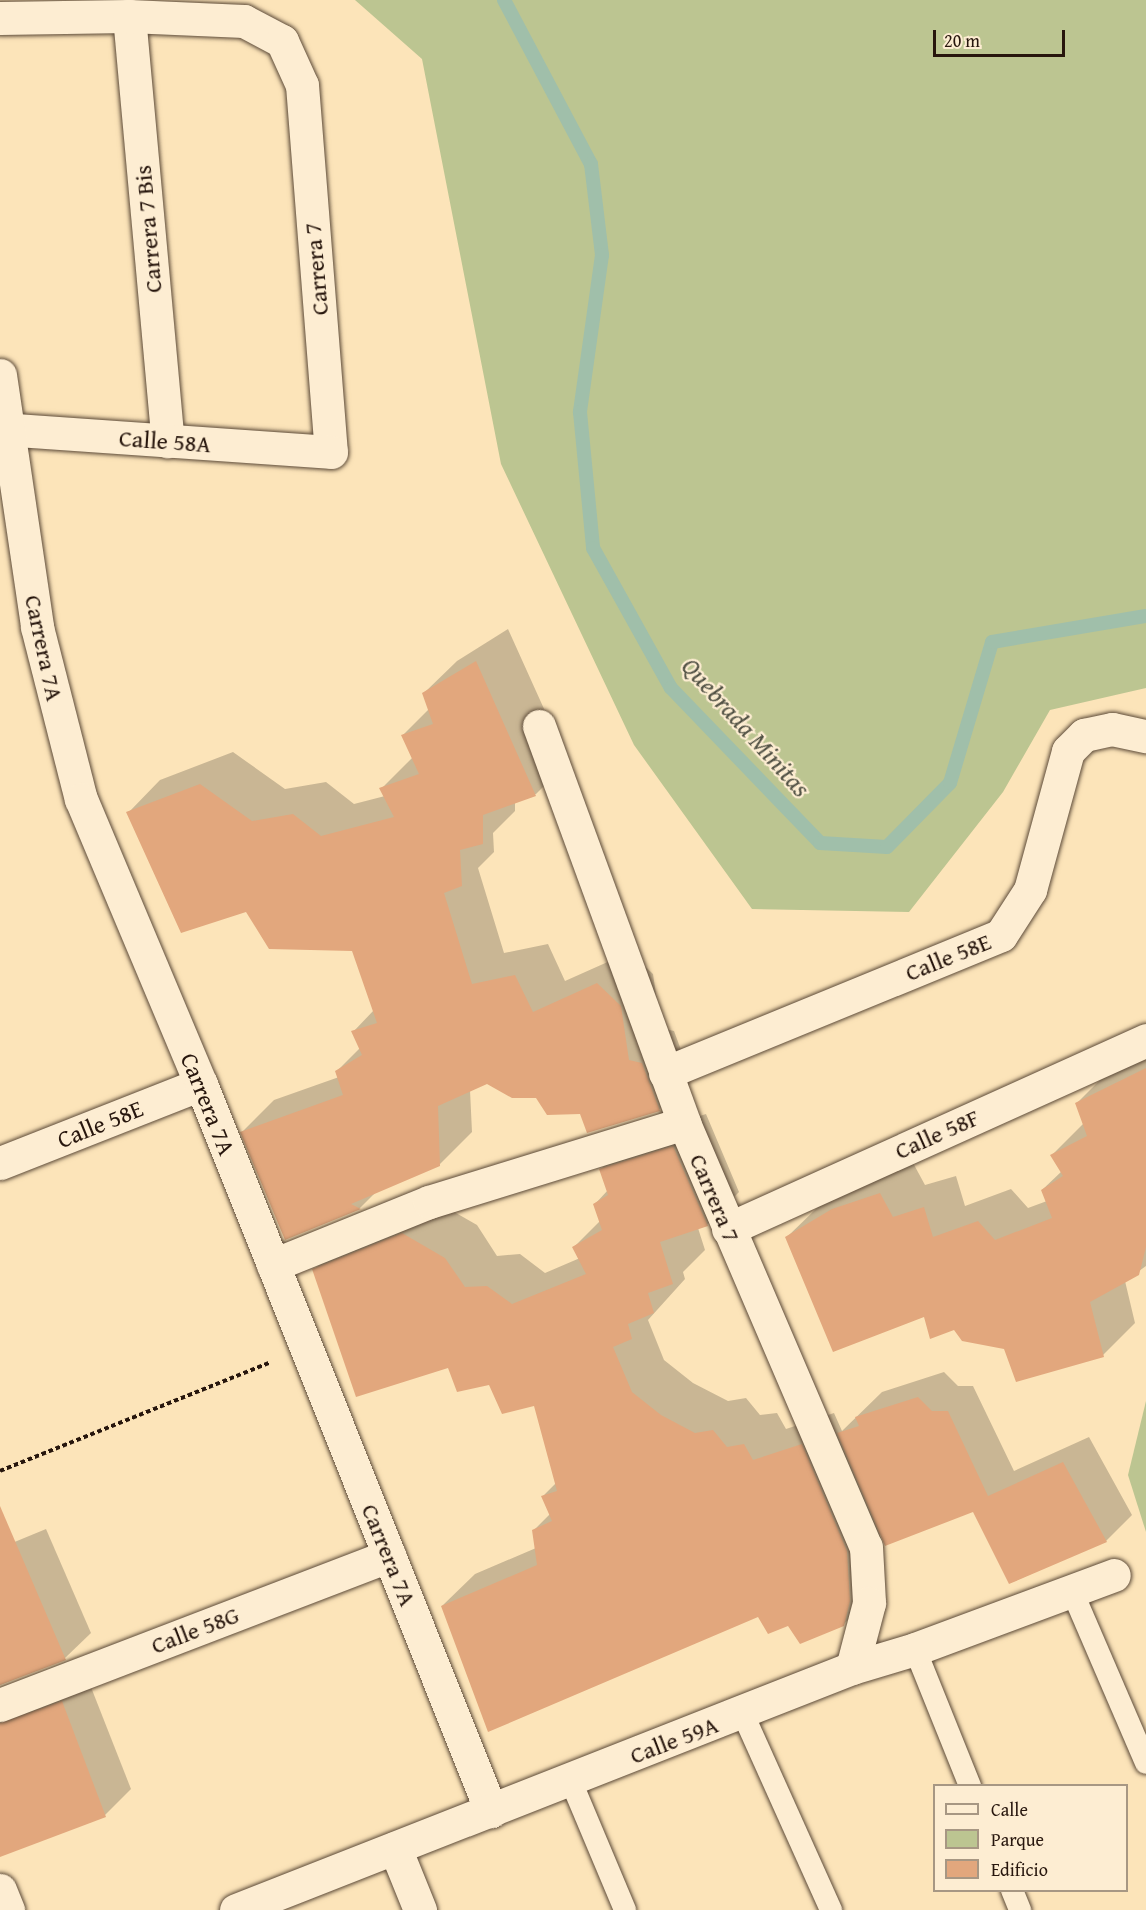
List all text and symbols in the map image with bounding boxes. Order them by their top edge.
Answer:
scale bar [936,18,1068,56]
text: 20 m [944,27,980,54]
street label: Carrera 7 Bis [128,164,168,294]
street label: Carrera 7 [298,221,334,317]
street label: Calle 58A [118,423,212,459]
street label: Carrera 7A [19,592,69,704]
water label: Quebrada Minitas [675,651,817,803]
street label: Calle 58E [901,927,995,987]
street label: Carrera 7A [175,1049,241,1159]
street label: Calle 58E [53,1094,147,1154]
street label: Calle 58F [890,1103,984,1165]
street label: Carrera 7 [684,1150,746,1246]
street label: Carrera 7A [356,1500,422,1610]
street label: Calle 58G [147,1600,243,1660]
street label: Calle 59A [626,1710,722,1770]
legend [933,1784,1128,1892]
text: Calle [991,1796,1028,1823]
text: Parque [991,1826,1044,1853]
text: Edificio [991,1856,1048,1883]

